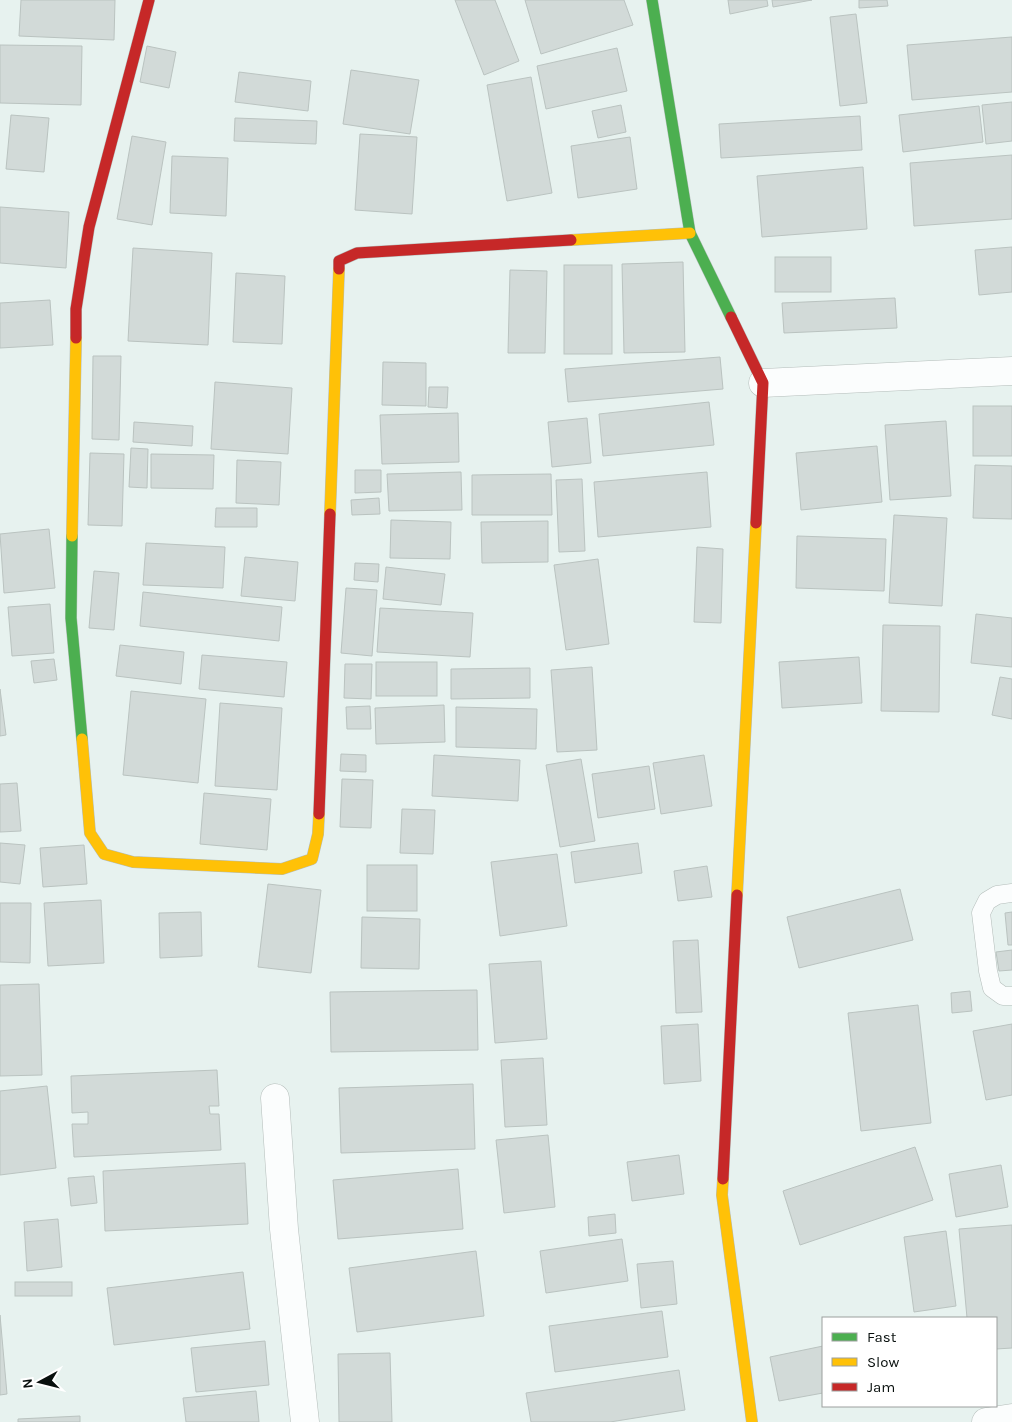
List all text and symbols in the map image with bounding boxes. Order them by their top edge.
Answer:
legend [822,1317,997,1407]
text: Fast [867,1328,897,1346]
text: Slow [867,1353,899,1371]
north arrow [15,1357,65,1407]
text: N [19,1378,37,1390]
text: Jam [867,1378,895,1396]

